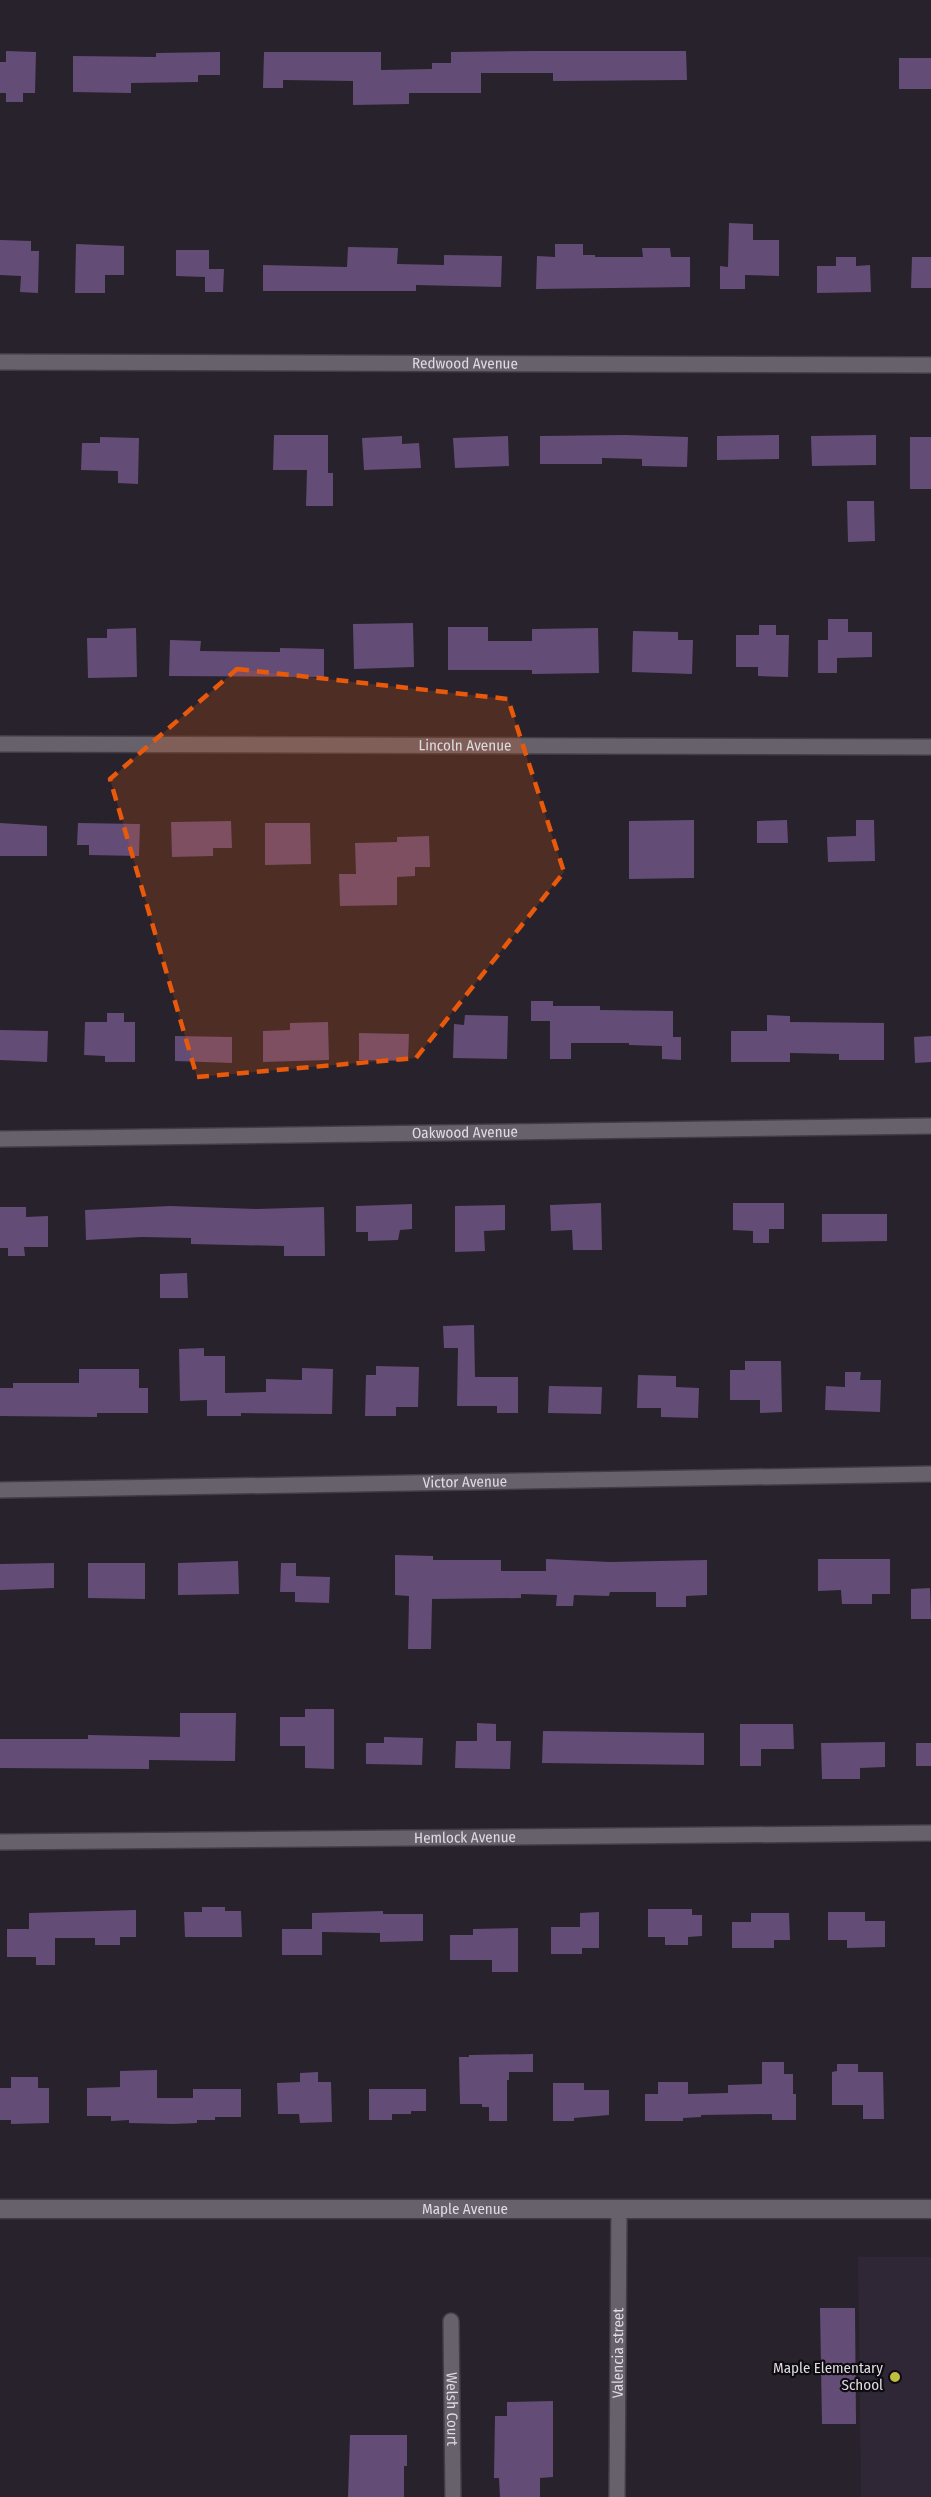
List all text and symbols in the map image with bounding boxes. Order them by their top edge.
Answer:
street label: Redwood Avenue [412,354,518,373]
street label: Lincoln Avenue [419,736,511,755]
street label: Oakwood Avenue [412,1123,518,1142]
street label: Victor Avenue [423,1472,507,1492]
street label: Hemlock Avenue [414,1828,516,1847]
street label: Maple Avenue [422,2200,508,2218]
street label: Valencia street [609,2308,627,2398]
place label: Maple Elementary School [773,2359,883,2394]
marker: Maple Elementary School [888,2370,902,2384]
street label: Welsh Court [443,2372,461,2446]

